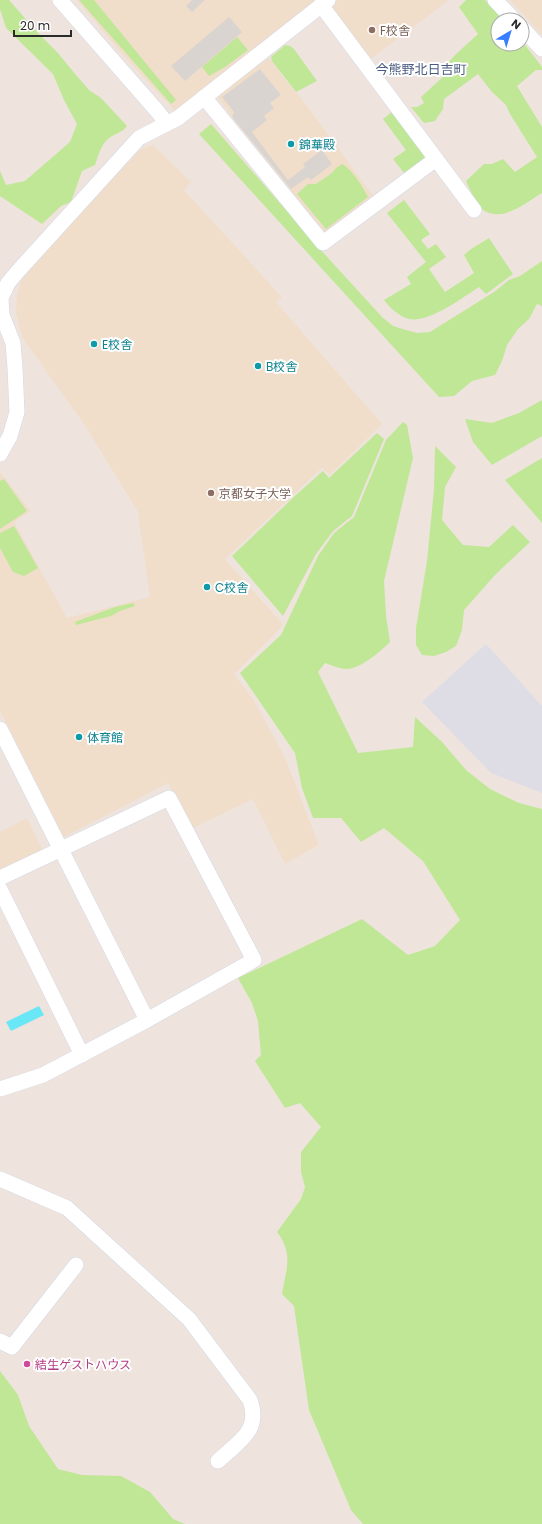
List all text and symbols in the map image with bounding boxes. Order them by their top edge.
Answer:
scale bar [14,12,71,38]
north arrow [490,12,530,52]
text: N [508,15,524,33]
text: 20 m [20,17,50,34]
place label: F校舎 [380,22,410,39]
marker: F校舎 [367,25,377,35]
district label: 今熊野北日吉町 [375,60,467,79]
place label: 錦華殿 [299,136,335,153]
marker: 錦華殿 [286,139,296,149]
place label: E校舎 [102,336,132,353]
marker: E校舎 [89,339,99,349]
place label: B校舎 [266,358,297,375]
marker: B校舎 [253,361,263,371]
place label: 京都女子大学 [219,485,291,502]
marker: 京都女子大学 [206,488,216,498]
place label: C校舎 [215,579,248,596]
marker: C校舎 [202,582,212,592]
place label: 体育館 [87,729,123,746]
marker: 体育館 [74,732,84,742]
place label: 結生ゲストハウス [35,1356,131,1373]
marker: 結生ゲストハウス [22,1359,32,1369]

